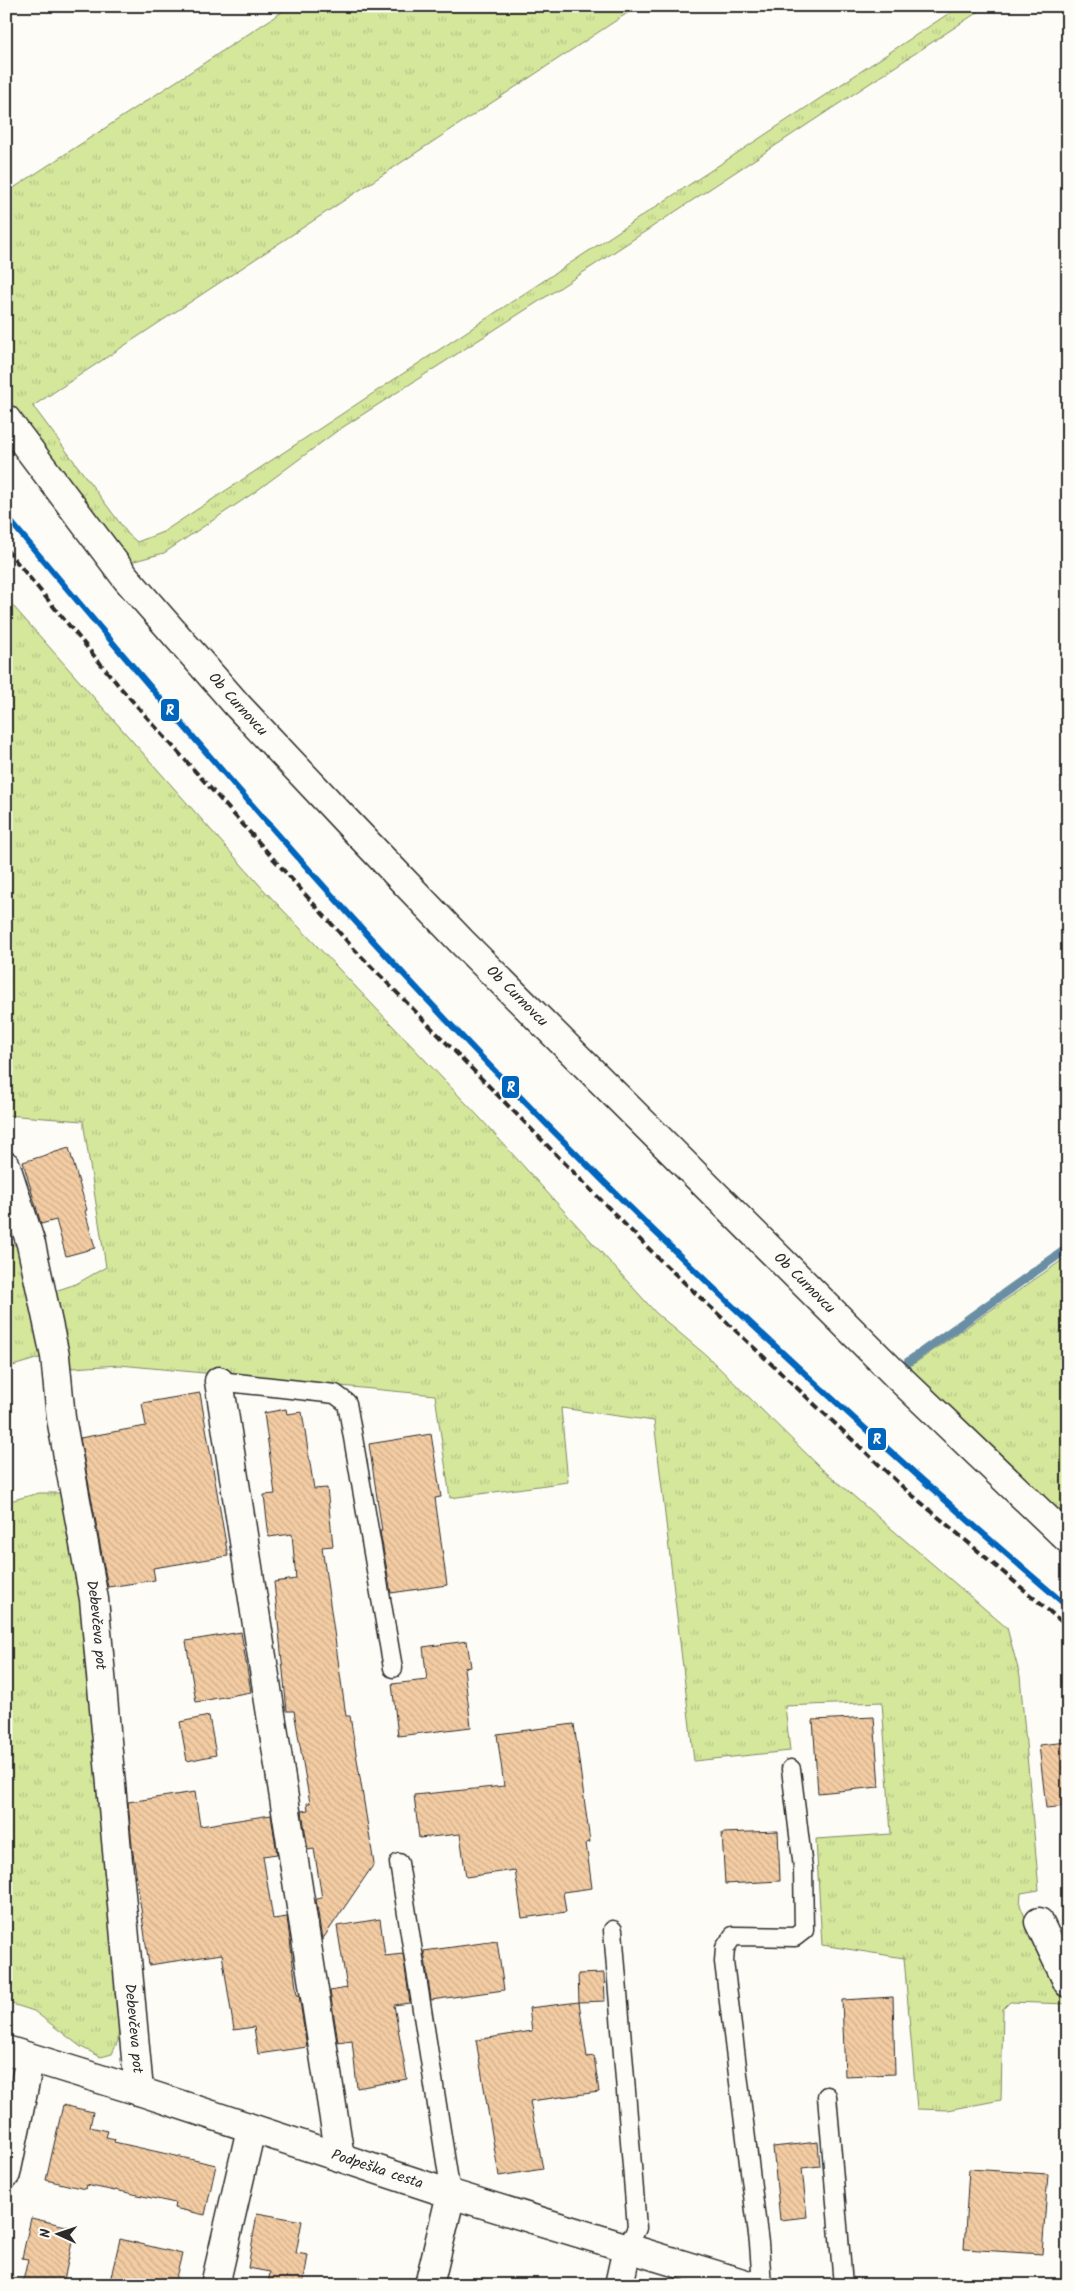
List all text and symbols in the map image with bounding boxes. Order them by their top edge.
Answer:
street label: Ob Curnovcu [202,667,273,742]
line badge: R [160,698,180,722]
text: R [166,700,175,722]
street label: Ob Curnovcu [480,960,553,1033]
line badge: R [501,1075,520,1099]
text: R [507,1077,516,1099]
street label: Ob Curnovcu [768,1247,841,1320]
line badge: R [867,1427,887,1451]
text: R [873,1429,882,1451]
street label: Debevčeva pot [79,1578,112,1671]
street label: Debevčeva pot [117,1983,149,2075]
street label: Podpeška cesta [328,2143,426,2196]
north arrow [32,2208,82,2258]
text: N [35,2228,57,2238]

